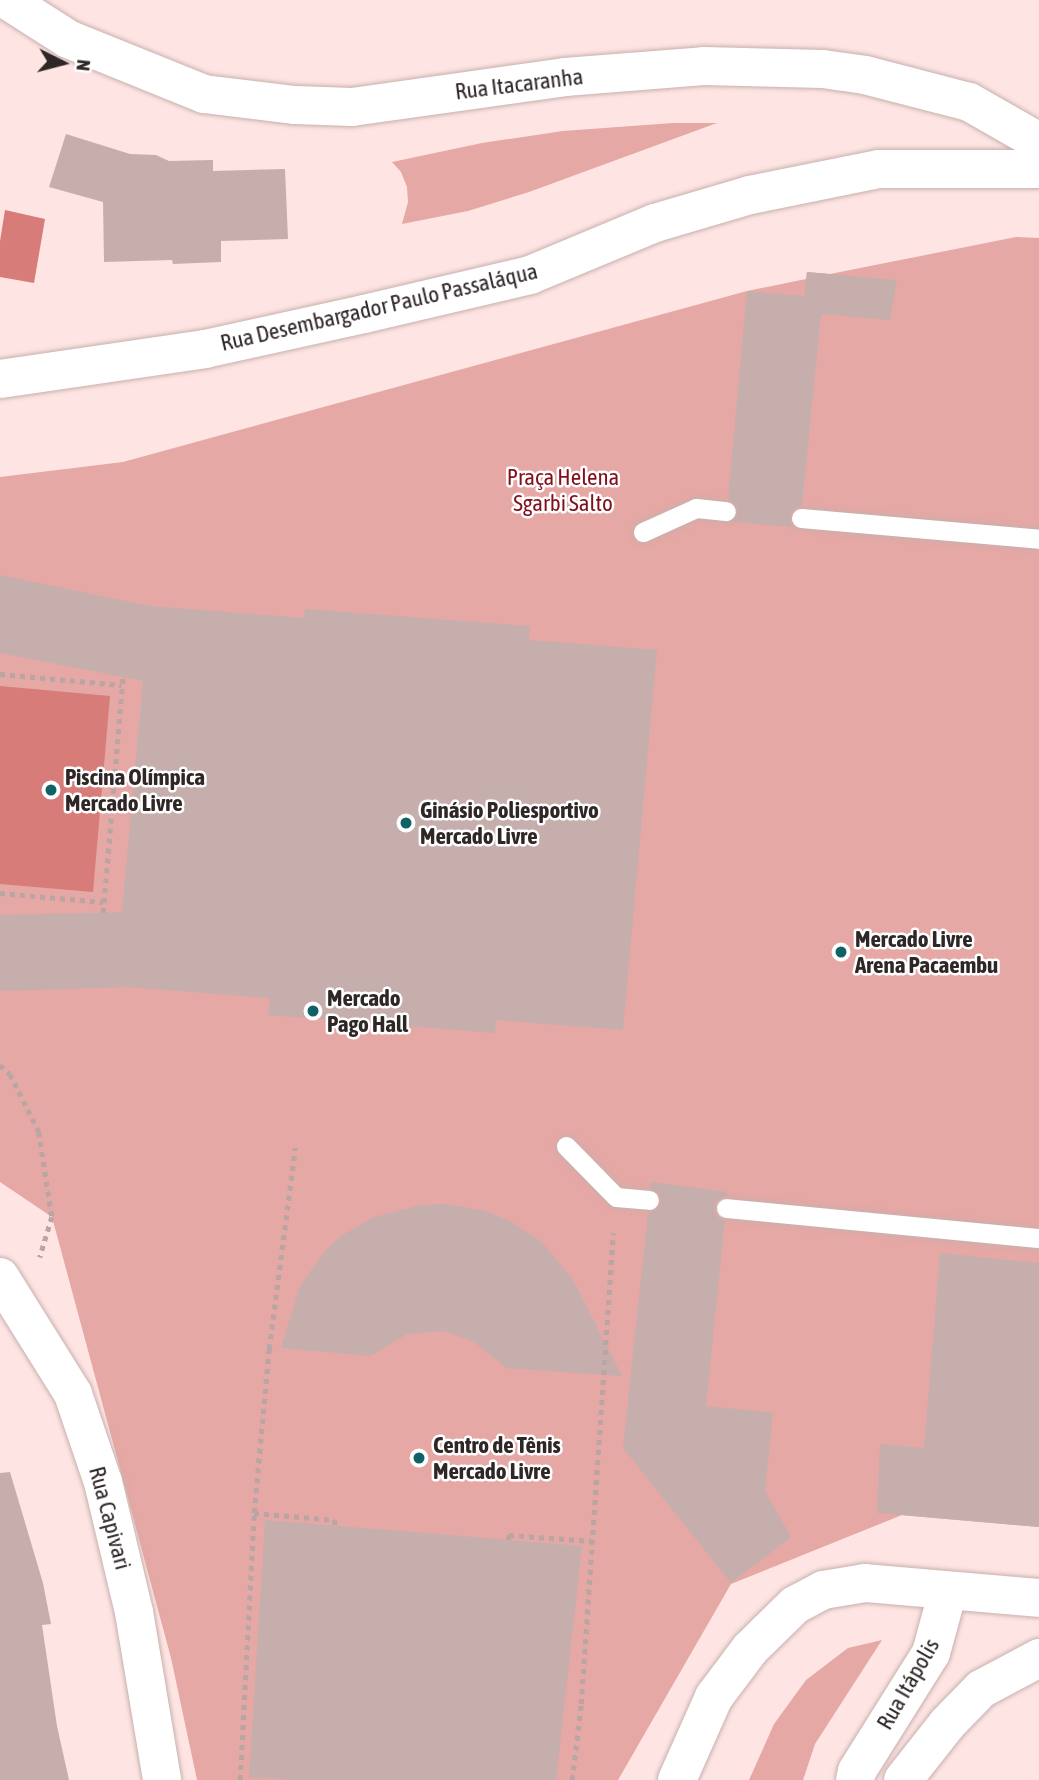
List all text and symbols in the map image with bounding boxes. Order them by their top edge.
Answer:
north arrow [28,28,98,98]
text: N [72,58,95,72]
street label: Rua Itacaranha [453,62,585,106]
street label: Rua Desembargador Paulo Passaláqua [218,257,540,357]
park label: Praça Helena Sgarbi Salto [507,463,619,517]
place label: Piscina Olímpica Mercado Livre [65,763,205,817]
marker: Piscina Olímpica Mercado Livre [43,782,59,798]
place label: Ginásio Poliesportivo Mercado Livre [420,796,599,850]
marker: Ginásio Poliesportivo Mercado Livre [398,815,414,831]
place label: Mercado Livre Arena Pacaembu [855,925,998,979]
marker: Mercado Livre Arena Pacaembu [833,944,849,960]
place label: Mercado Pago Hall [327,984,408,1038]
marker: Mercado Pago Hall [305,1003,321,1019]
place label: Centro de Tênis Mercado Livre [433,1431,561,1485]
marker: Centro de Tênis Mercado Livre [411,1450,427,1466]
street label: Rua Capivari [83,1463,137,1573]
street label: Rua Itápolis [871,1633,945,1735]

